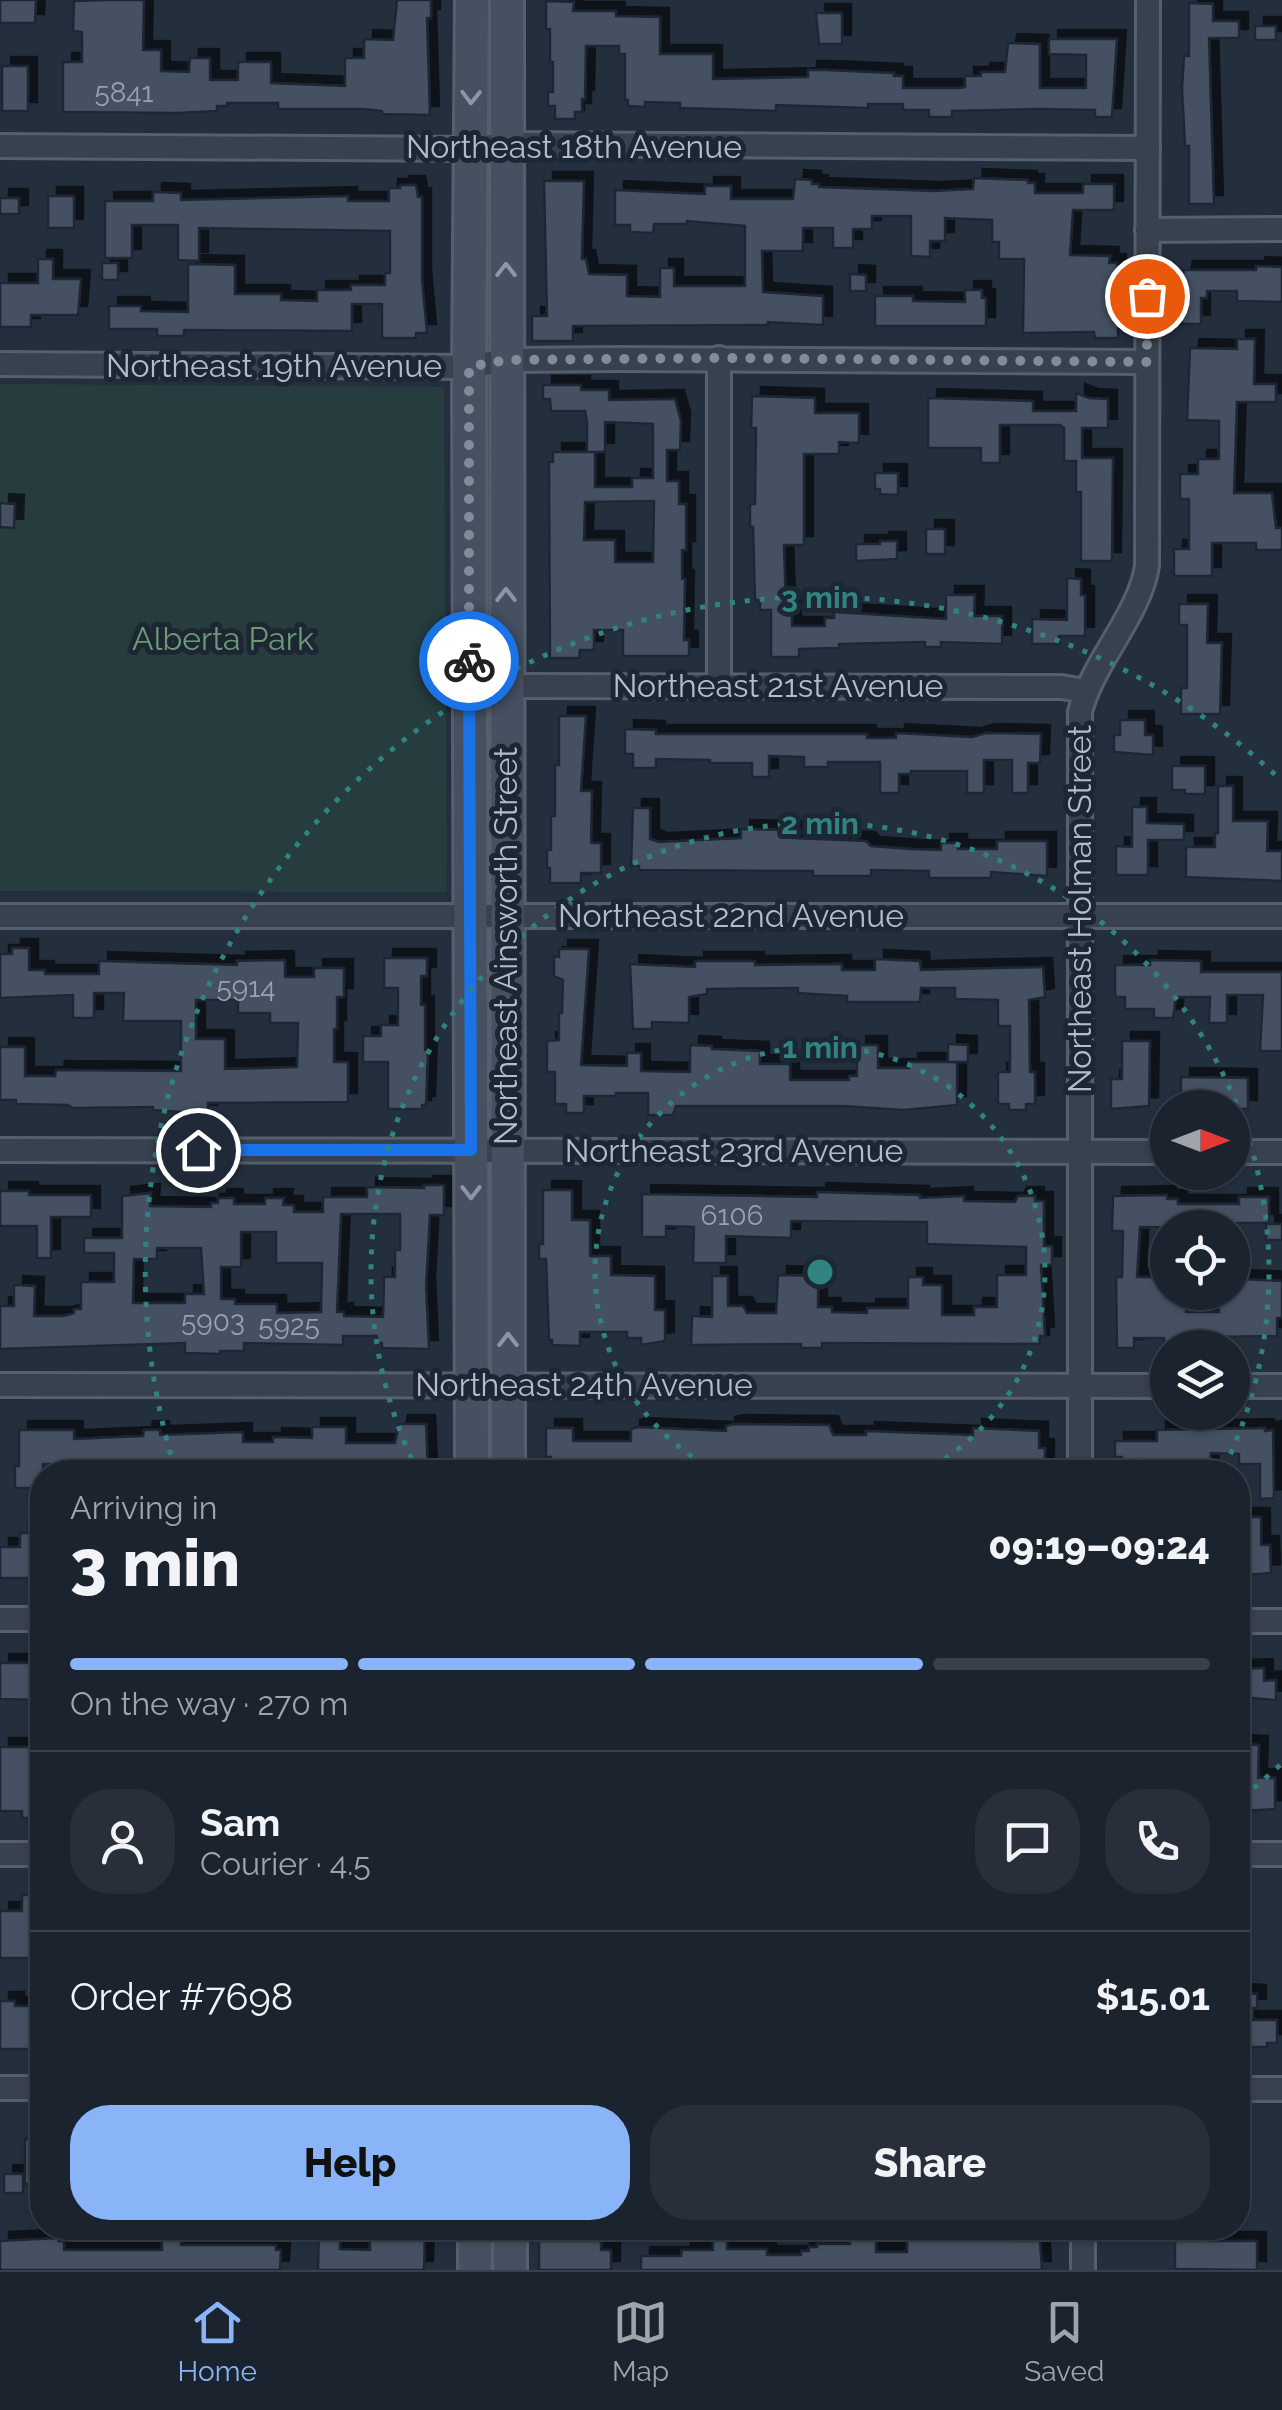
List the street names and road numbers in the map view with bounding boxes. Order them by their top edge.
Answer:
street label: Northeast 18th Avenue [406,128,742,165]
street label: Northeast 19th Avenue [106,347,442,384]
street label: Northeast 21st Avenue [613,667,943,704]
street label: Northeast Holman Street [1061,725,1098,1093]
street label: Northeast Ainsworth Street [487,747,524,1145]
street label: Northeast 22nd Avenue [558,897,904,934]
street label: Northeast 23rd Avenue [565,1132,903,1169]
street label: Northeast 24th Avenue [415,1366,753,1403]

